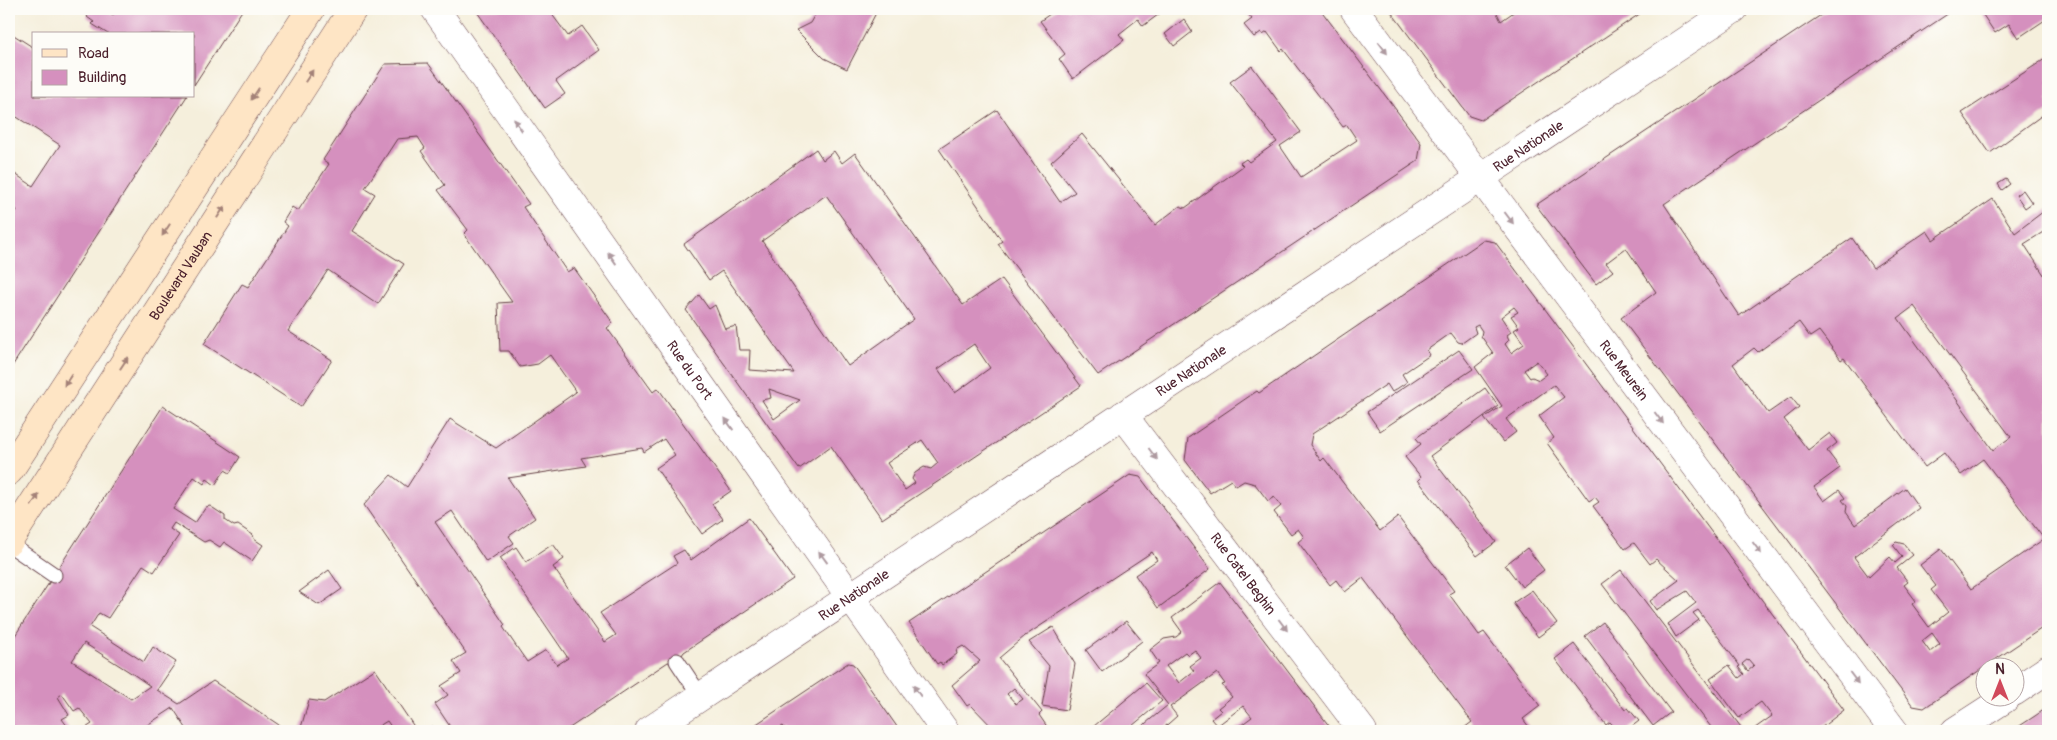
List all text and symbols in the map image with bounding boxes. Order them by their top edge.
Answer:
legend [32,32,195,98]
one-way arrow [1377,41,1388,54]
text: Road [78,44,109,63]
text: Building [78,68,126,87]
one-way arrow [305,69,314,82]
one-way arrow [250,87,260,100]
street label: Rue Nationale [1490,117,1567,176]
one-way arrow [513,119,523,132]
one-way arrow [216,206,226,219]
one-way arrow [1504,211,1515,224]
one-way arrow [162,223,171,236]
street label: Boulevard Vauban [146,228,216,324]
one-way arrow [607,251,617,265]
street label: Rue Meurein [1596,337,1652,404]
street label: Rue du Port [663,338,716,403]
street label: Rue Nationale [1153,341,1230,400]
one-way arrow [119,357,128,370]
one-way arrow [63,374,73,387]
one-way arrow [1654,411,1665,424]
one-way arrow [724,417,734,431]
one-way arrow [1148,447,1158,461]
one-way arrow [31,493,40,507]
street label: Rue Catel Beghin [1207,530,1279,618]
one-way arrow [1752,541,1762,555]
one-way arrow [818,550,828,564]
street label: Rue Nationale [816,566,893,625]
one-way arrow [1277,618,1288,631]
north arrow [1974,658,2024,708]
text: N [1995,661,2005,678]
one-way arrow [1849,671,1859,685]
one-way arrow [912,684,922,698]

